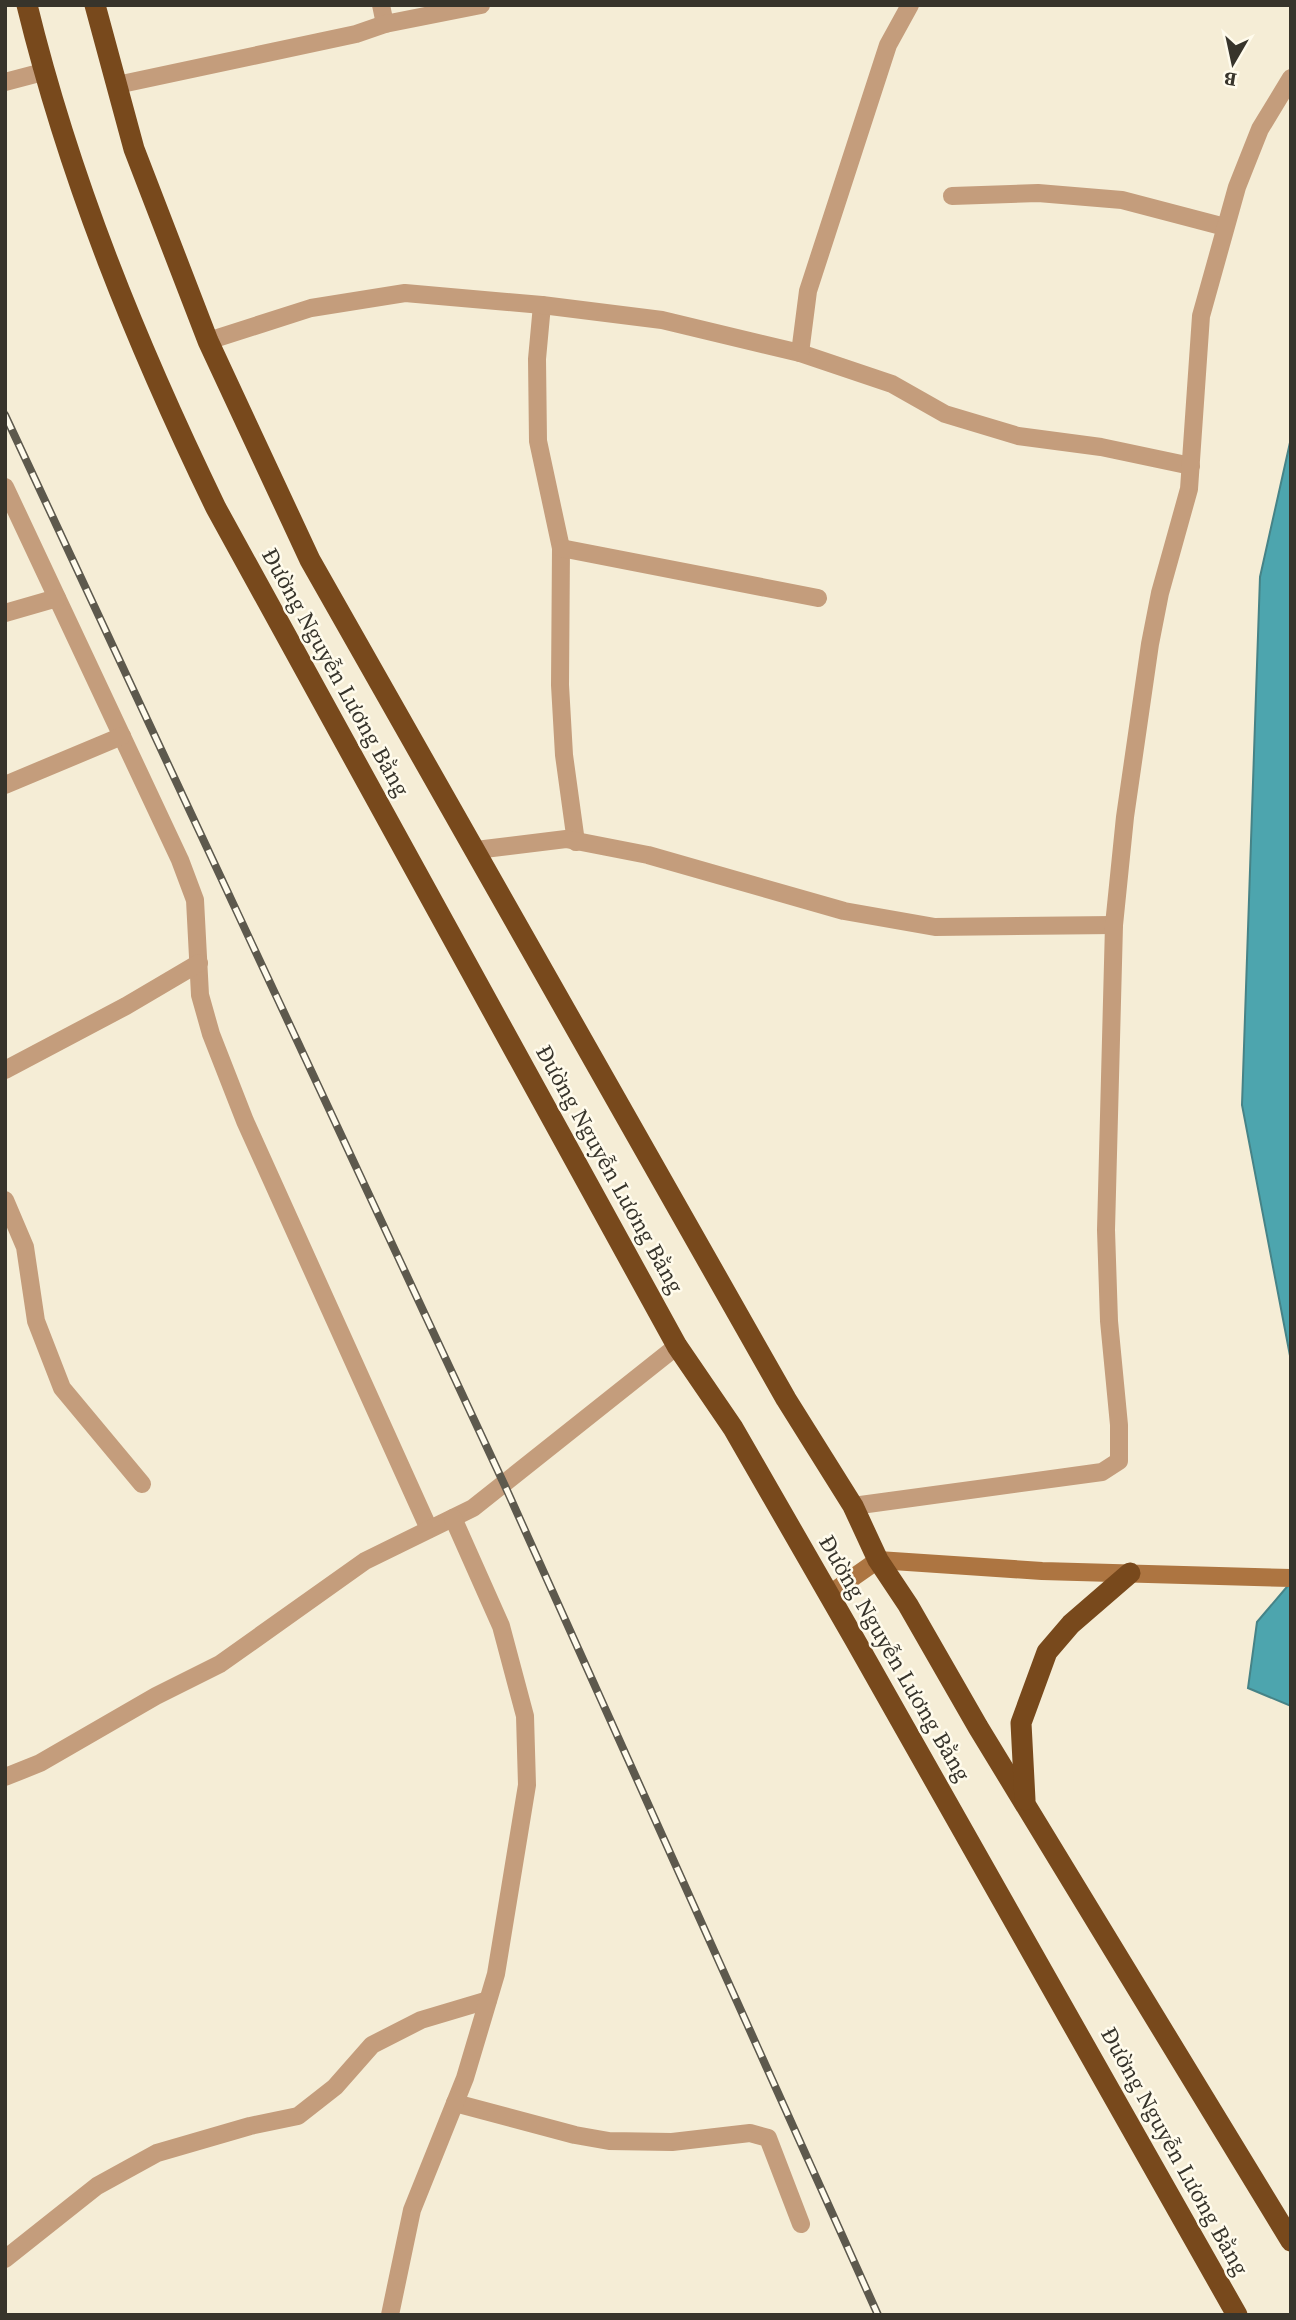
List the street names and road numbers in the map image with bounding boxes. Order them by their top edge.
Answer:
street label: Đường Nguyễn Lương Bằng [254,542,418,802]
street label: Đường Nguyễn Lương Bằng [528,1039,692,1299]
street label: Đường Nguyễn Lương Bằng [811,1529,979,1787]
street label: Đường Nguyễn Lương Bằng [1093,2021,1257,2281]

